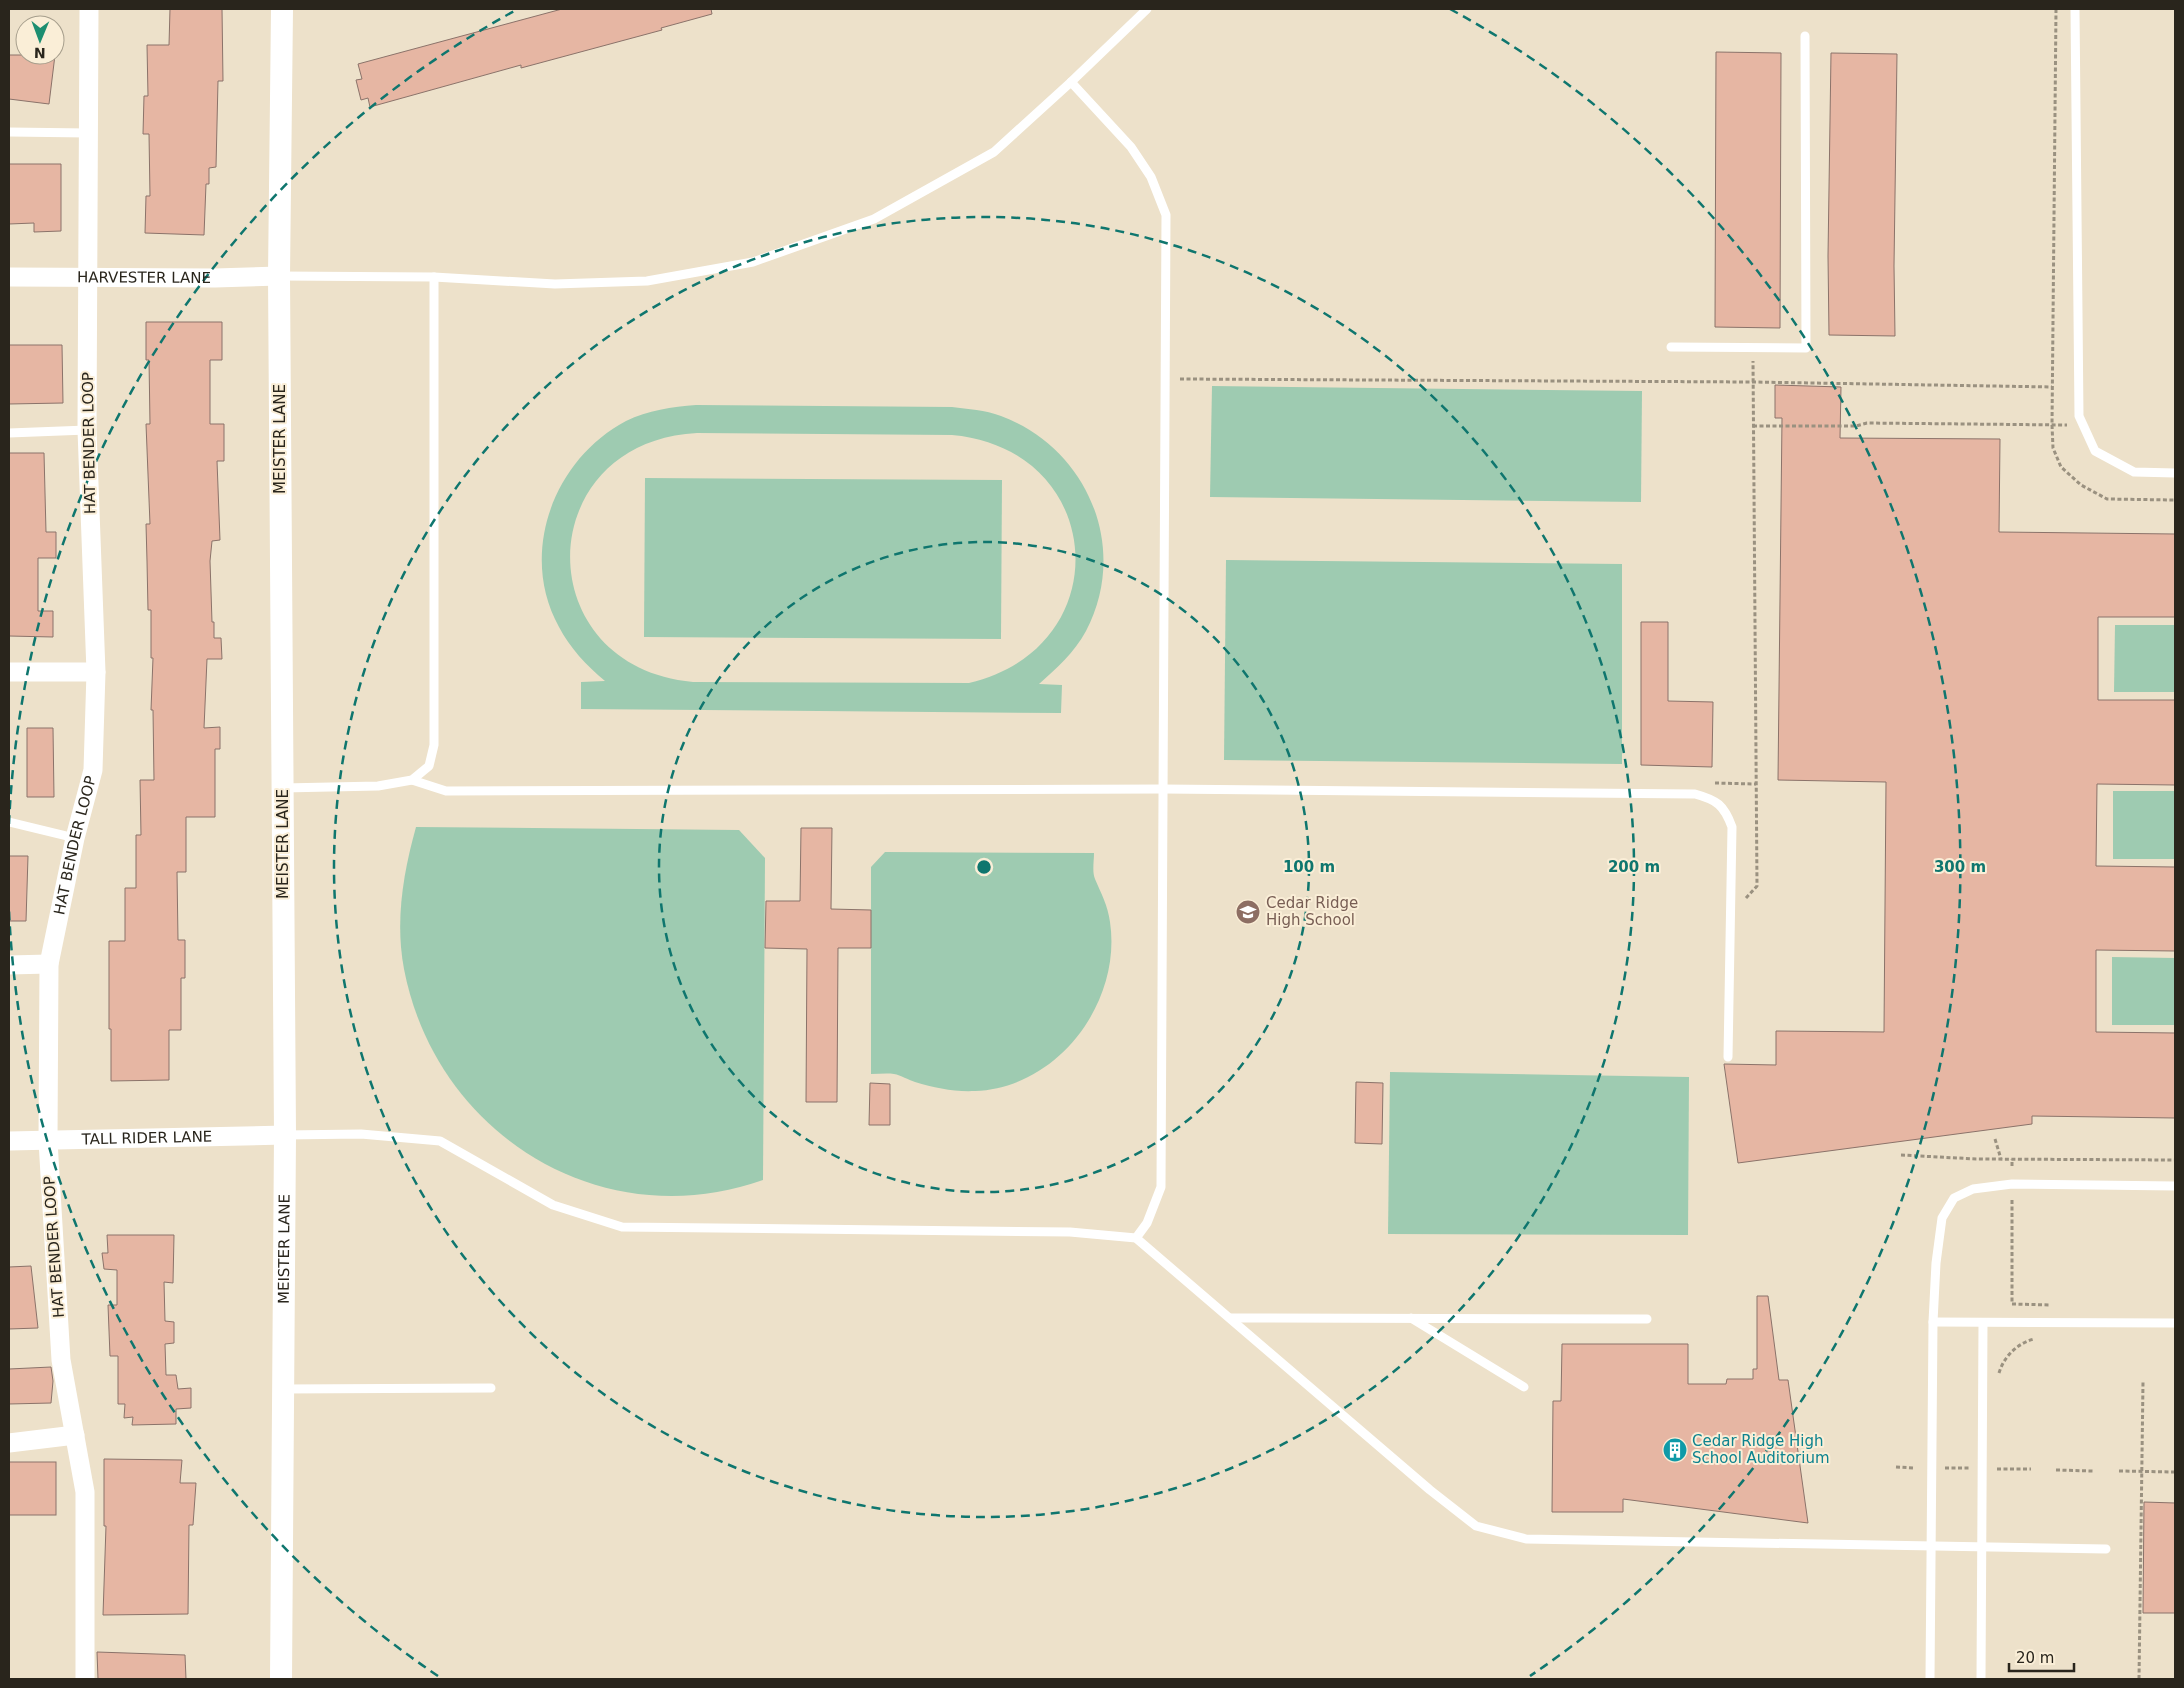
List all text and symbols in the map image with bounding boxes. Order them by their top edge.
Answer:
north arrow [15,15,65,65]
text: N [34,45,46,61]
street label: HARVESTER LANE [77,268,211,287]
street label: HAT BENDER LOOP [79,372,99,514]
street label: MEISTER LANE [271,384,289,494]
street label: HAT BENDER LOOP [50,774,100,916]
street label: MEISTER LANE [274,789,292,899]
centre of rings [975,858,993,876]
text: 100 m [1283,858,1335,876]
text: 200 m [1608,858,1660,876]
text: 300 m [1934,858,1986,876]
place label: Cedar Ridge High School [1266,894,1358,929]
school or university icon: Cedar Ridge High School [1235,899,1261,925]
street label: TALL RIDER LANE [80,1128,212,1148]
street label: HAT BENDER LOOP [40,1176,68,1318]
street label: MEISTER LANE [275,1194,294,1304]
place label: Cedar Ridge High School Auditorium [1692,1432,1830,1467]
building icon: Cedar Ridge High School Auditorium [1662,1437,1688,1463]
scale bar [2009,1640,2074,1672]
text: 20 m [2016,1649,2054,1667]

